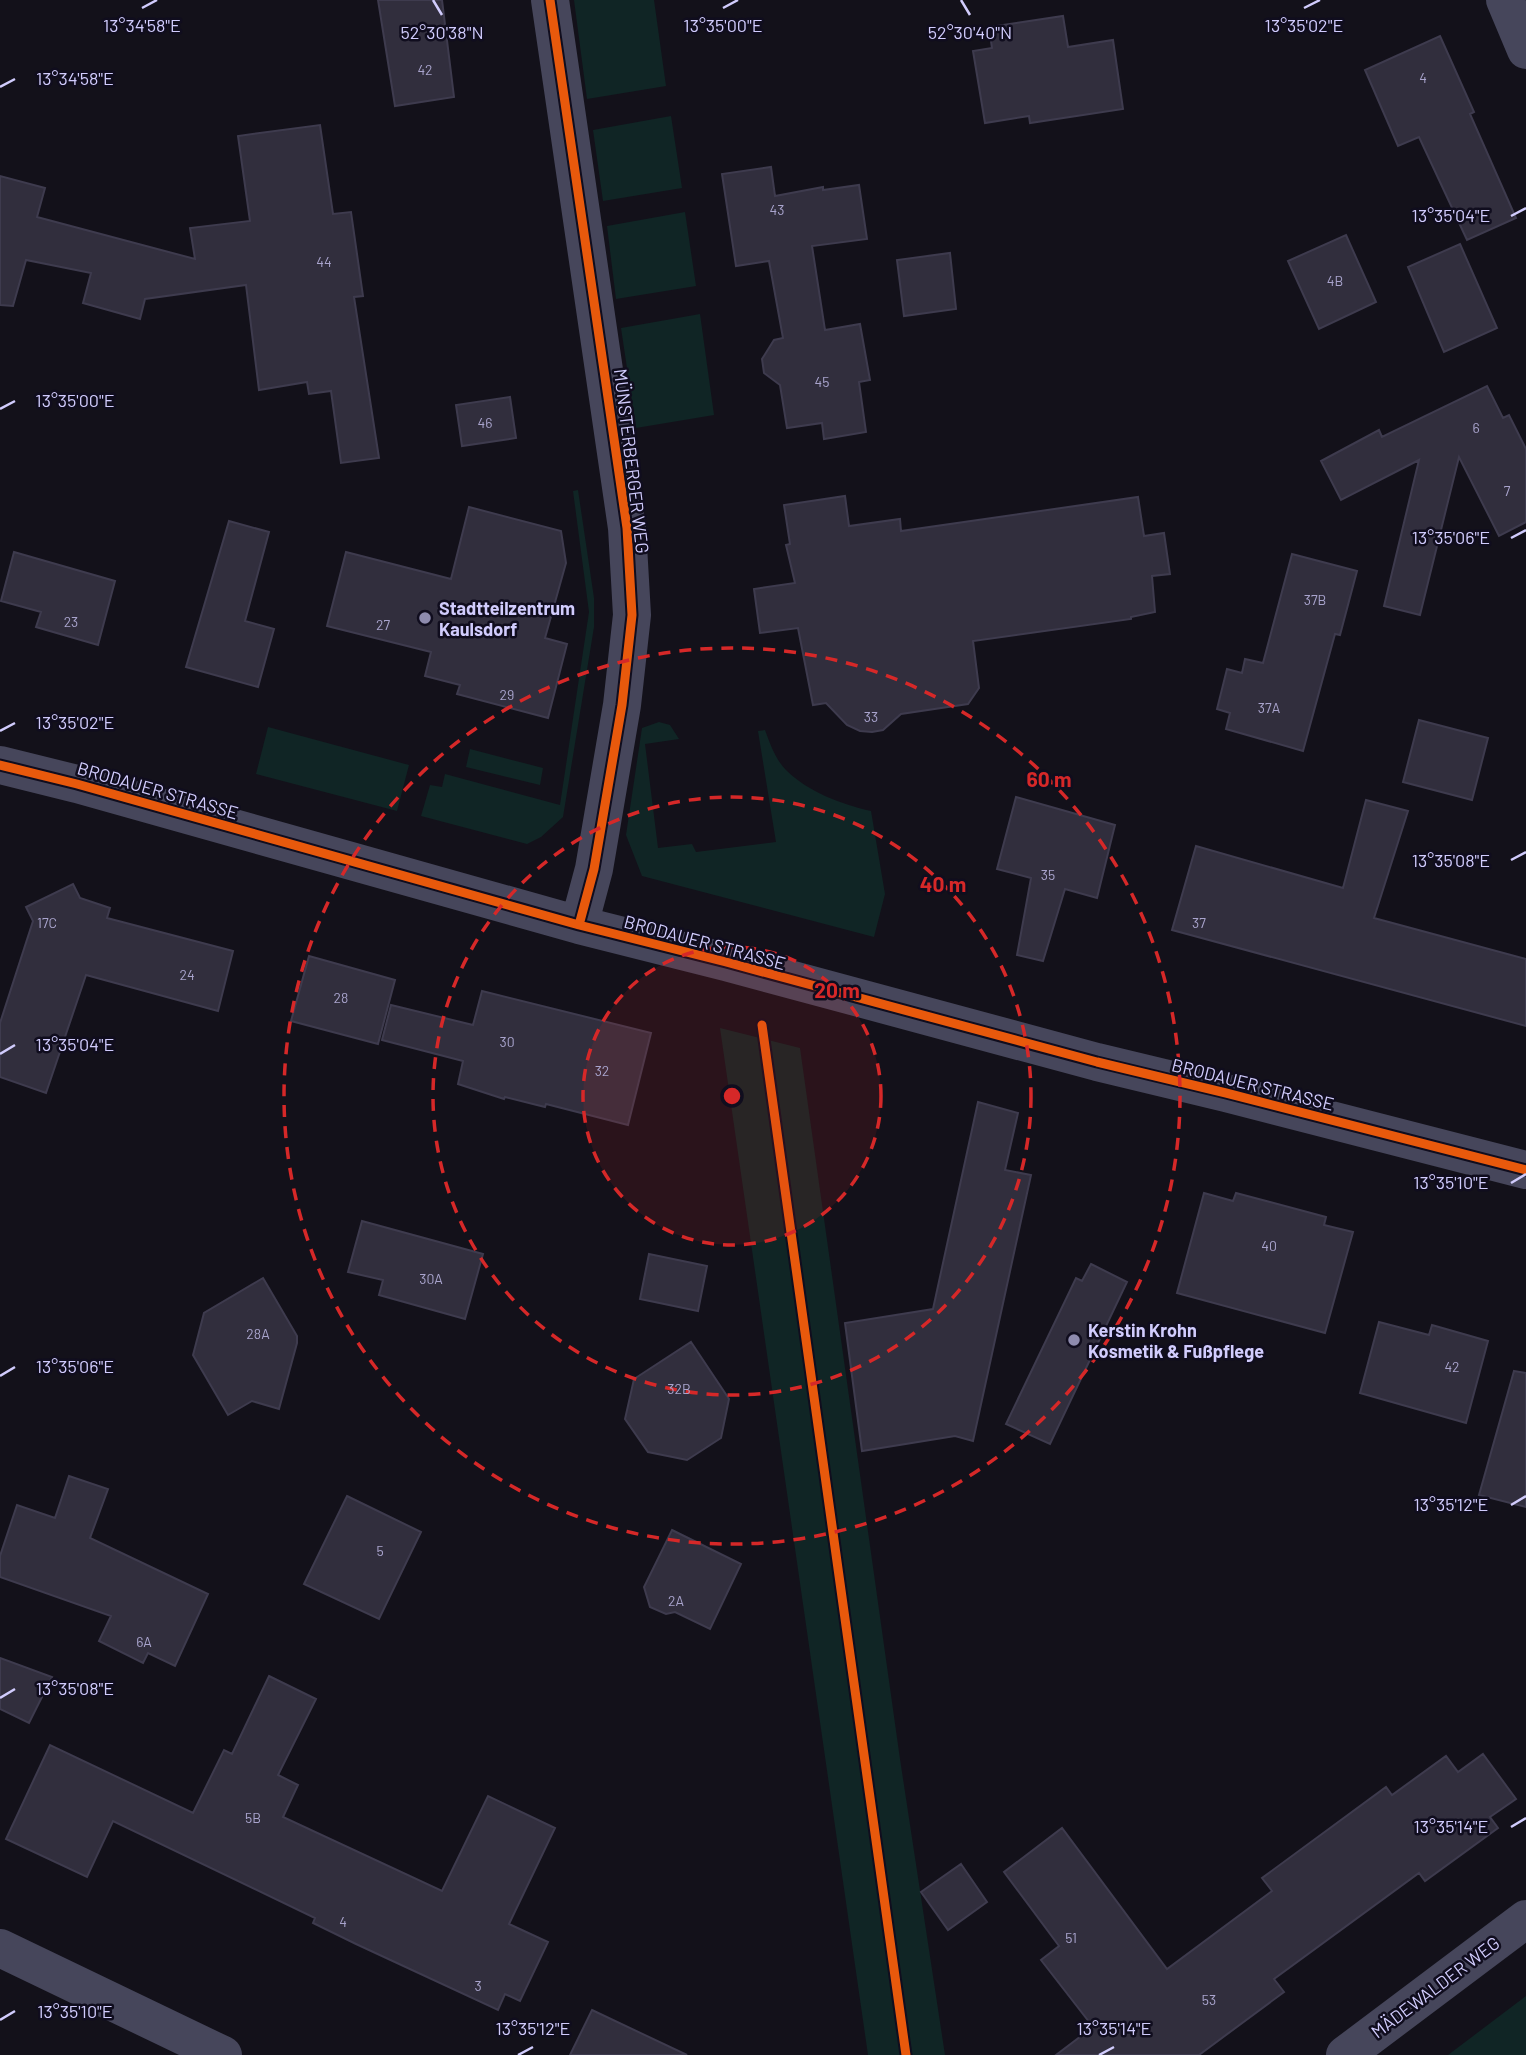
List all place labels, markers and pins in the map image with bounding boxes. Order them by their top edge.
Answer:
place label: Stadtteilzentrum Kaulsdorf [439,597,575,640]
marker: Stadtteilzentrum Kaulsdorf [417,610,433,626]
centre of rings [720,1084,744,1108]
place label: Kerstin Krohn Kosmetik & Fußpflege [1088,1319,1264,1362]
marker: Kerstin Krohn Kosmetik & Fußpflege [1066,1332,1082,1348]

